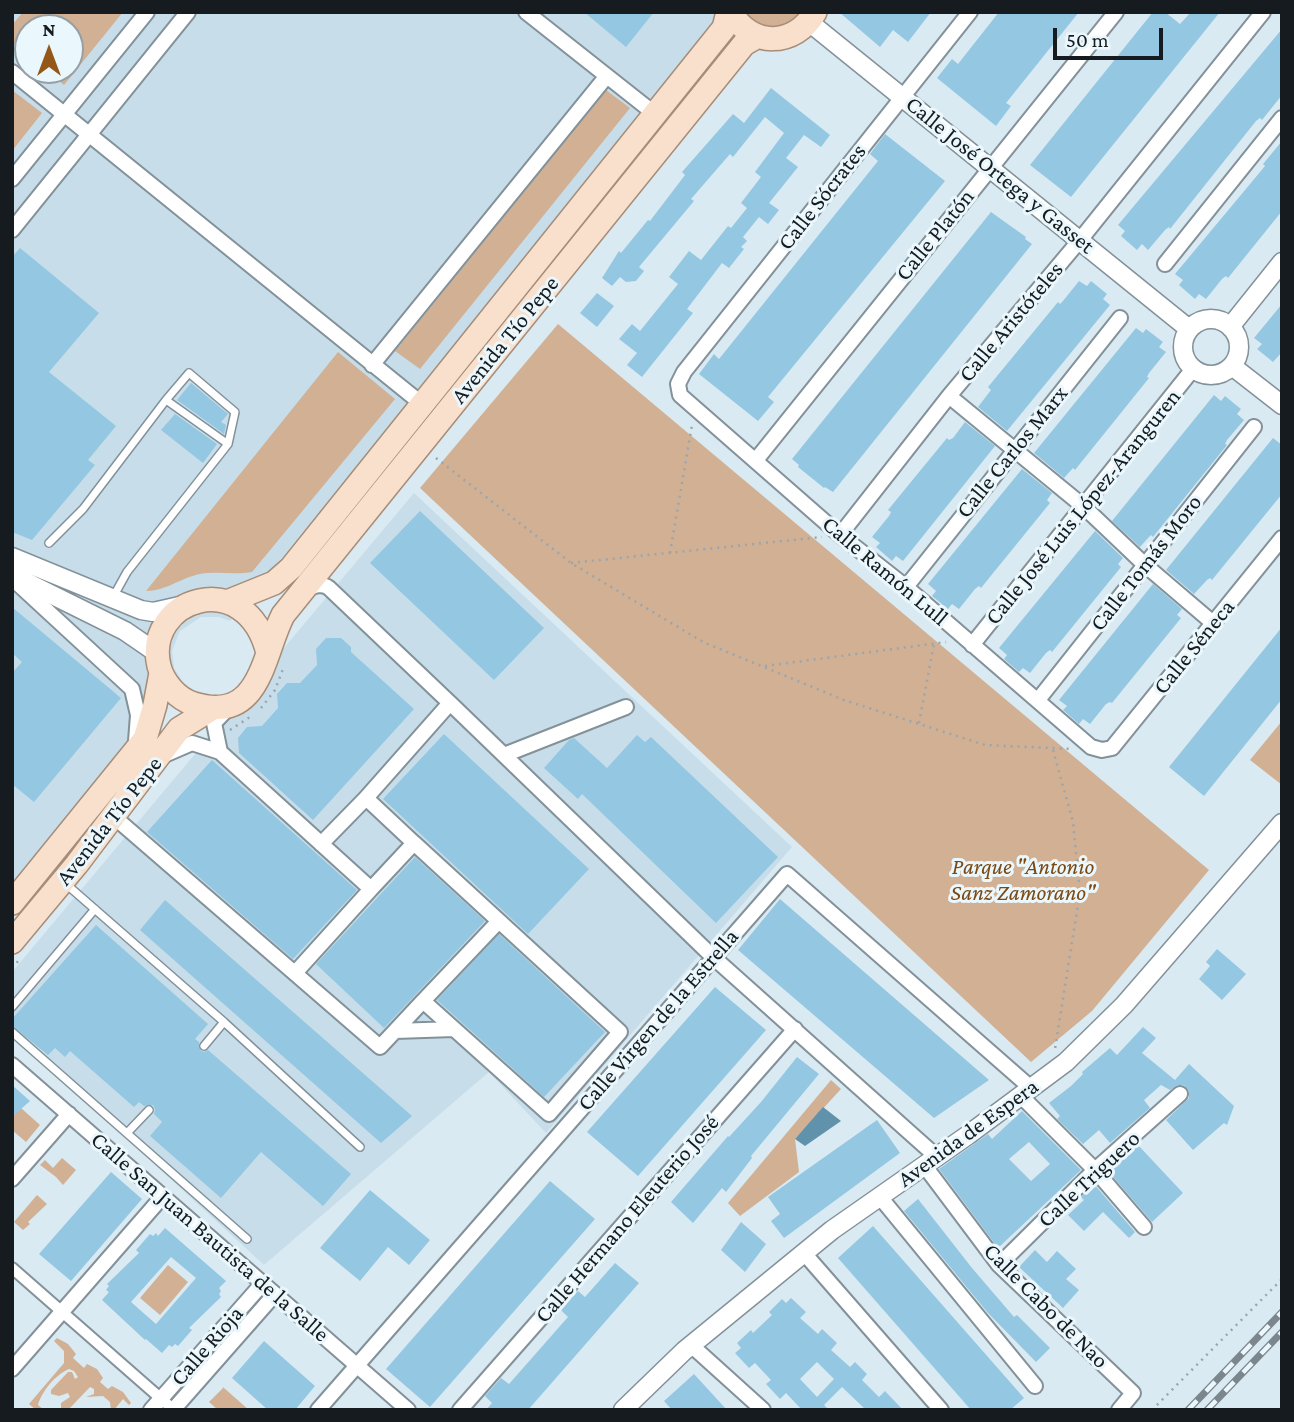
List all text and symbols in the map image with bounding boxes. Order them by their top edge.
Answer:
north arrow [14,14,84,84]
scale bar [1056,14,1166,58]
text: N [43,19,55,40]
text: 50 m [1066,28,1109,52]
street label: Calle José Ortega y Gasset [900,90,1100,260]
street label: Calle Sócrates [772,138,872,256]
street label: Calle Platón [890,184,980,286]
street label: Calle Aristóteles [953,256,1069,388]
street label: Avenida Tío Pepe [445,271,565,409]
street label: Calle Carlos Marx [950,380,1074,524]
street label: Calle José Luis López-Aranguren [979,384,1187,630]
street label: Calle Tomás Moro [1084,489,1208,637]
street label: Calle Ramón Lull [816,510,954,632]
street label: Calle Séneca [1147,594,1241,700]
street label: Avenida Tío Pepe [50,751,168,891]
park label: Parque "Antonio Sanz Zamorano" [951,853,1095,907]
street label: Calle Virgen de la Estrella [571,923,745,1117]
street label: Avenida de Espera [892,1073,1044,1193]
street label: Calle Hermano Eleuterio José [529,1109,725,1329]
street label: Calle Triguero [1032,1125,1146,1233]
street label: Calle San Juan Bautista de la Salle [85,1126,335,1348]
street label: Calle Cabo de Nao [978,1238,1114,1374]
street label: Calle Rioja [165,1300,249,1392]

